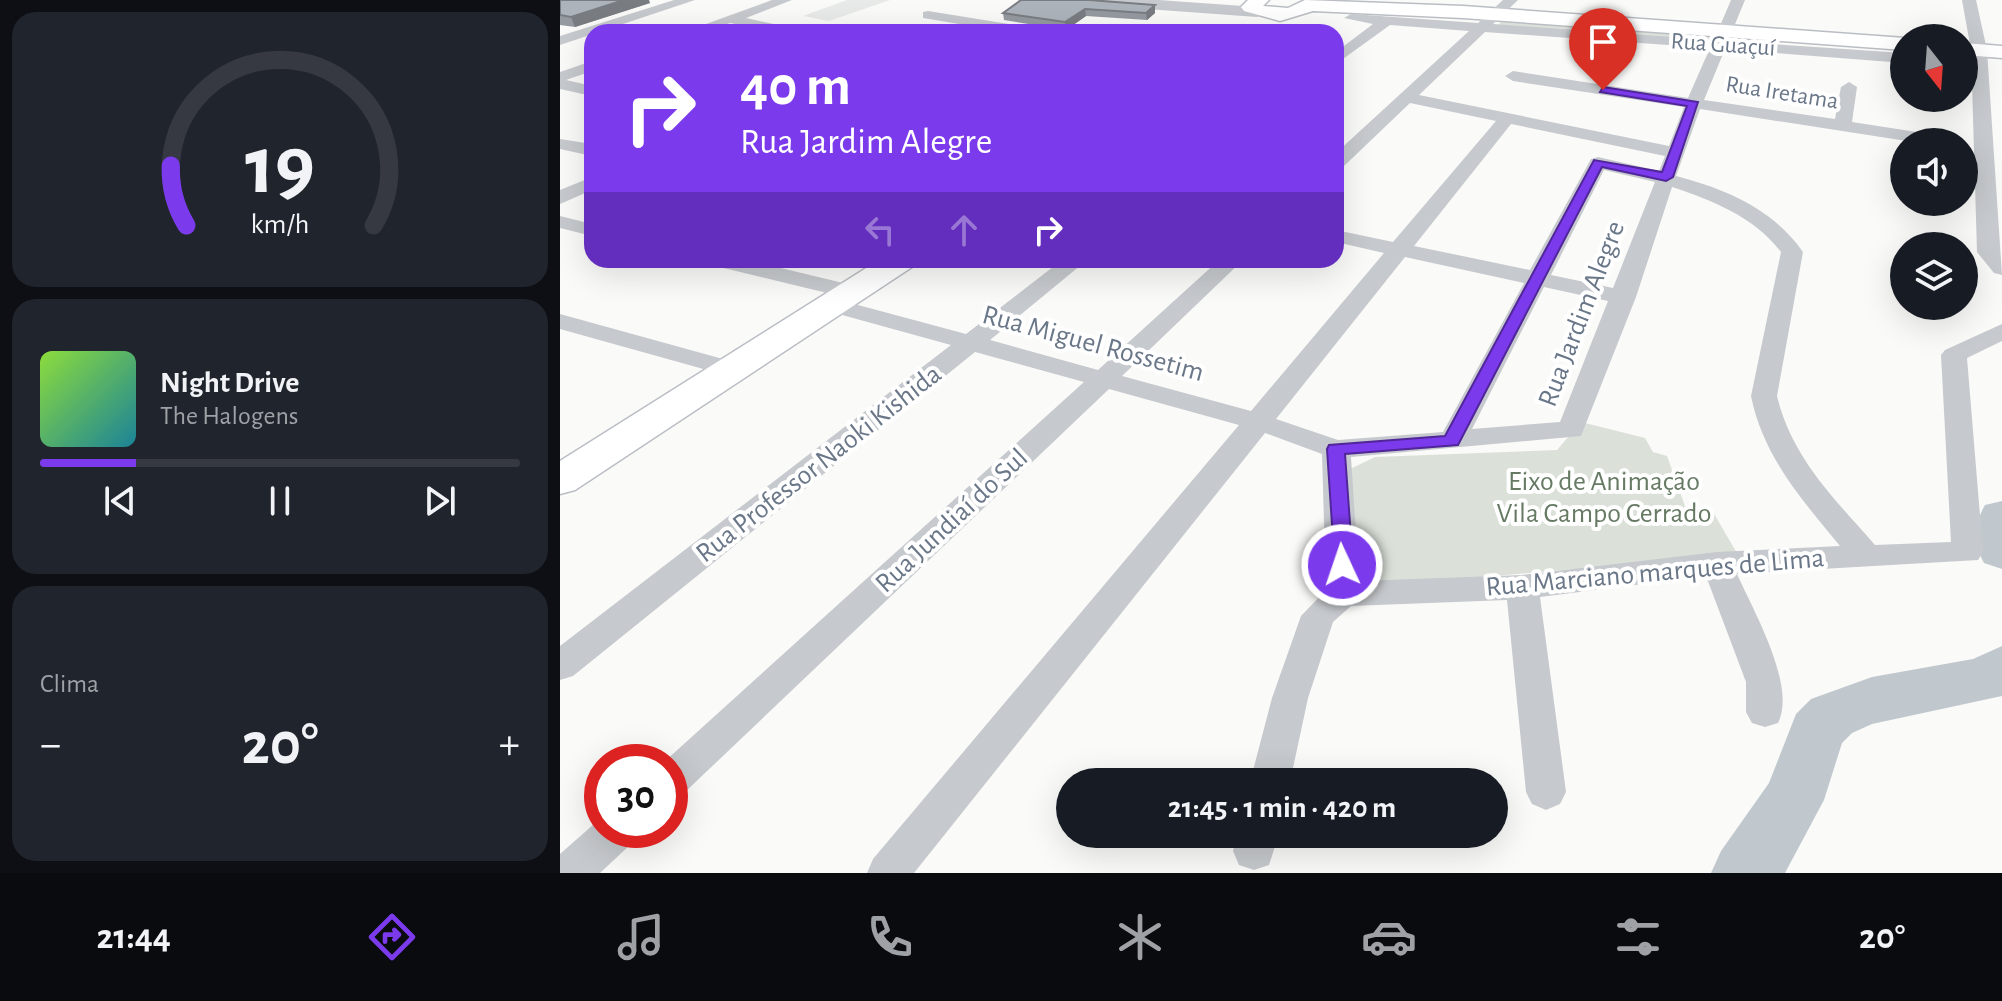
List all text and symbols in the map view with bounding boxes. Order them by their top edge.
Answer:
pin [1569,8,1637,90]
icon: arrive [1581,20,1625,64]
north arrow [1890,24,1978,112]
map controls [1890,24,1978,320]
street label: Rua Guaçuí [1670,29,1776,61]
icon: right [608,56,712,160]
text: 40 m [740,59,851,115]
street label: Rua Iretama [1724,72,1840,114]
text: 19 [245,124,315,208]
text: Rua Jardim Alegre [740,124,992,160]
button: sound [1890,128,1978,216]
icon: left [858,208,902,252]
icon: ahead [942,208,986,252]
icon: right [1026,208,1070,252]
text: km/h [251,210,309,239]
street label: Rua Jardim Alegre [1534,217,1630,411]
button: layers [1890,232,1978,320]
street label: Rua Miguel Rossetim [979,301,1207,387]
street label: Rua Professor Naoki Kishida [691,360,947,568]
text: Night Drive [160,368,299,398]
text: The Halogens [160,403,298,429]
street label: Rua Jundiaí do Sul [871,444,1033,598]
park label: Eixo de Animação Vila Campo Cerrado [1496,468,1712,528]
icon: previous [98,479,142,523]
icon: pause [258,479,302,523]
icon: next [418,479,462,523]
position arrow [1300,523,1384,607]
street label: Rua Marciano marques de Lima [1485,544,1825,602]
text: Clima [40,671,99,697]
text: 20° [241,715,319,775]
text: − [40,723,61,767]
text: + [499,723,520,767]
speed limit sign: 30 [584,744,688,848]
text: 21:45 · 1 min · 420 m [1168,793,1396,823]
icon: directions [364,909,420,965]
icon: music [613,909,669,965]
icon: phone [862,909,918,965]
icon: climate [1112,909,1168,965]
icon: car [1361,909,1417,965]
icon: filters [1610,909,1666,965]
text: 21:44 [97,919,171,955]
text: 20° [1859,919,1905,955]

